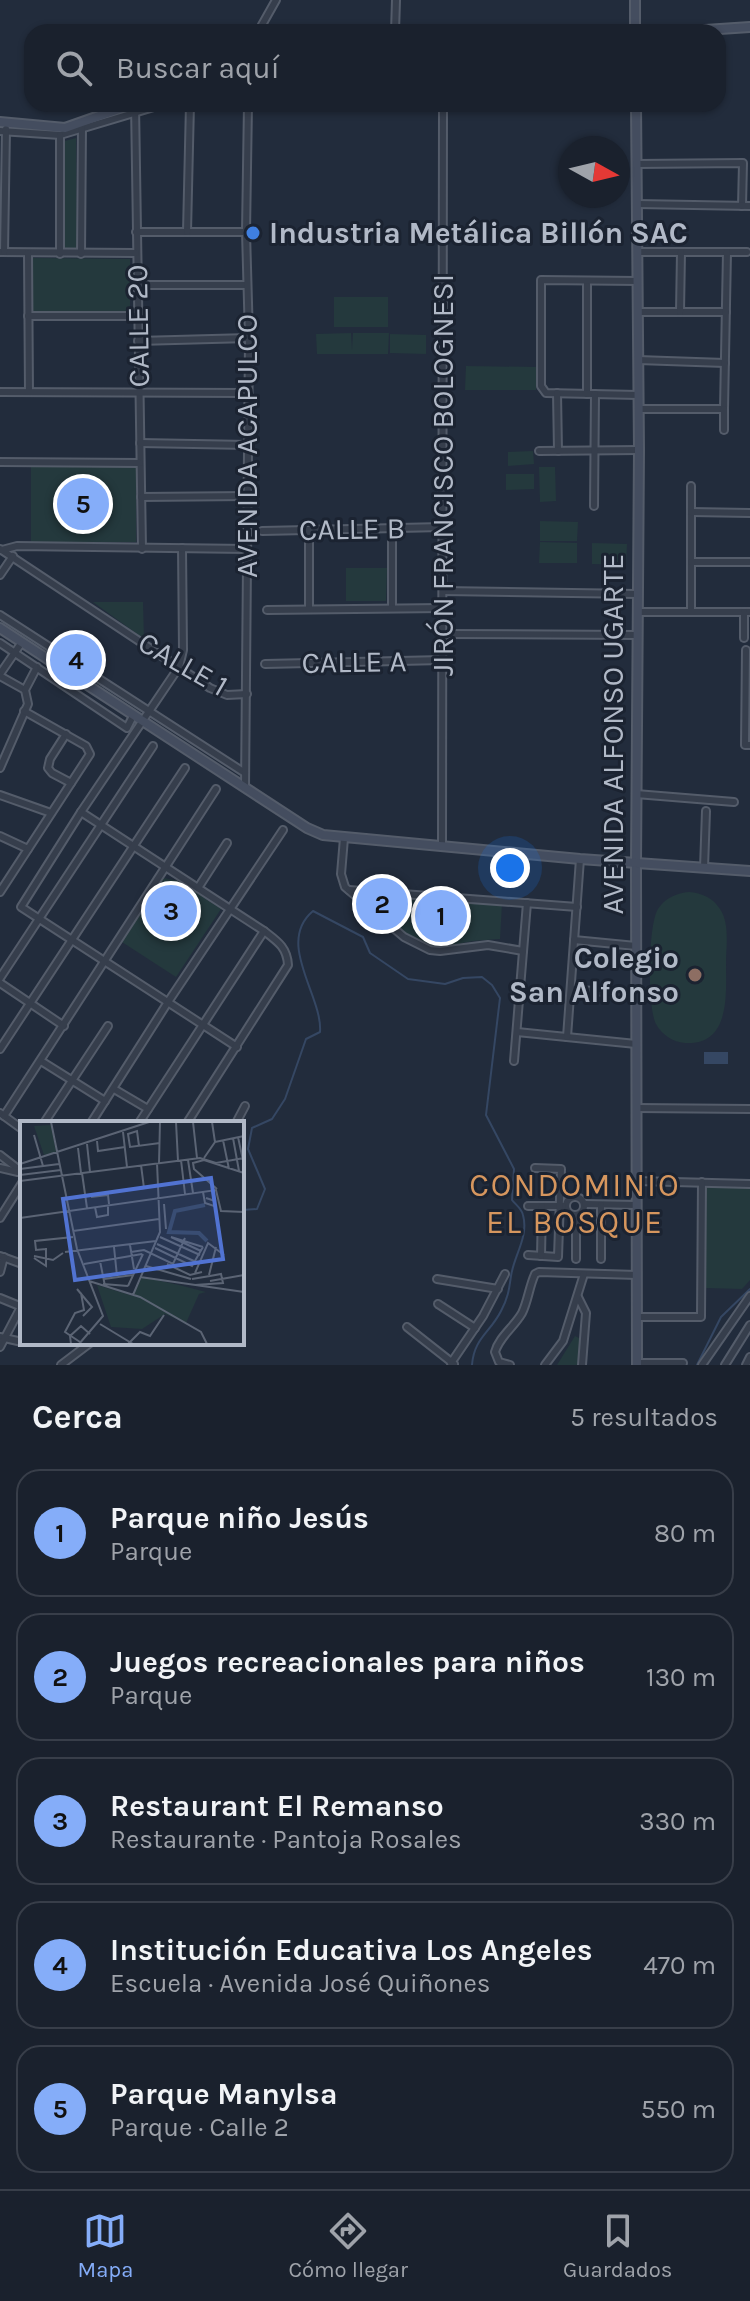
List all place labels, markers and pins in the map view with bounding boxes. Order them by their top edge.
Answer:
place label: Industria Metálica Billón SAC [269,215,688,251]
marker: Industria Metálica Billón SAC [244,224,262,242]
pin: 5 [57,474,109,534]
pin: 4 [50,630,102,690]
pin: 2 [356,874,408,934]
pin: 3 [145,881,197,941]
pin: 1 [415,886,467,946]
place label: Colegio San Alfonso [509,940,679,1010]
marker: Colegio San Alfonso [686,966,704,984]

